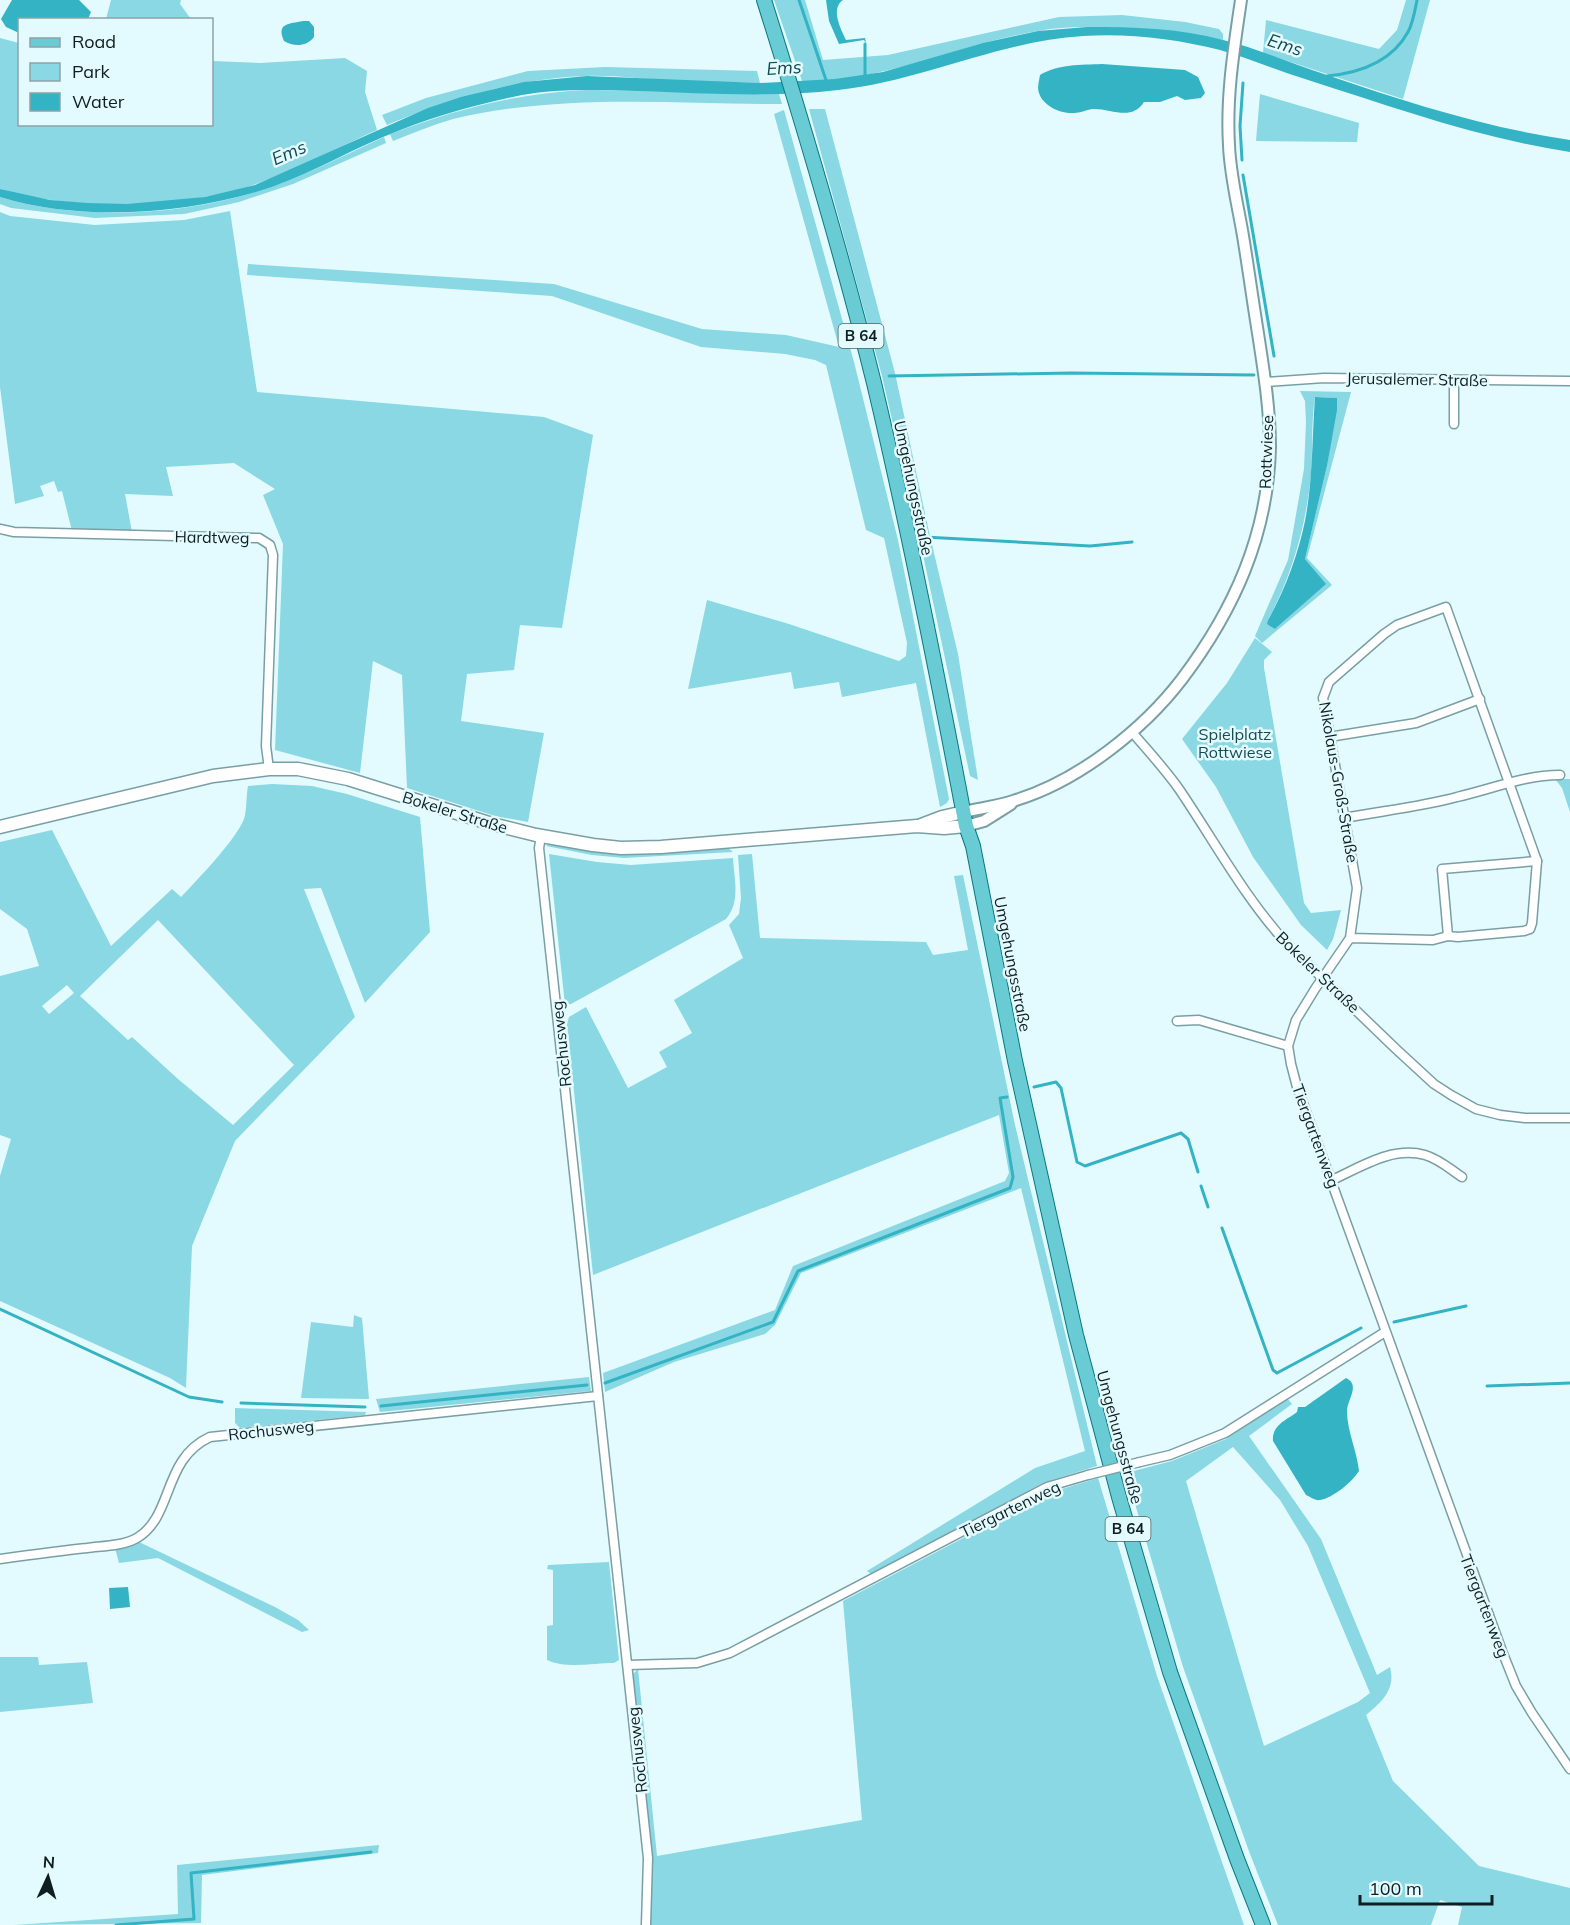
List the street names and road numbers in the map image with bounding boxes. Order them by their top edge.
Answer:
road number: B 64 [838,324,884,348]
street label: Jerusalemer Straße [1346,368,1488,390]
street label: Rottwiese [1255,415,1277,489]
street label: Umgehungsstraße [890,419,938,557]
street label: Hardtweg [174,526,250,548]
street label: Nikolaus-Groß-Straße [1315,700,1363,864]
street label: Bokeler Straße [400,787,510,837]
street label: Umgehungsstraße [990,895,1036,1033]
street label: Bokeler Straße [1272,927,1364,1017]
street label: Rochusweg [547,1000,575,1088]
street label: Tiergartenweg [1288,1081,1344,1191]
street label: Umgehungsstraße [1093,1368,1147,1506]
street label: Rochusweg [227,1416,315,1444]
street label: Tiergartenweg [957,1476,1063,1542]
road number: B 64 [1106,1517,1150,1541]
street label: Tiergartenweg [1456,1552,1514,1660]
street label: Rochusweg [623,1706,651,1794]

